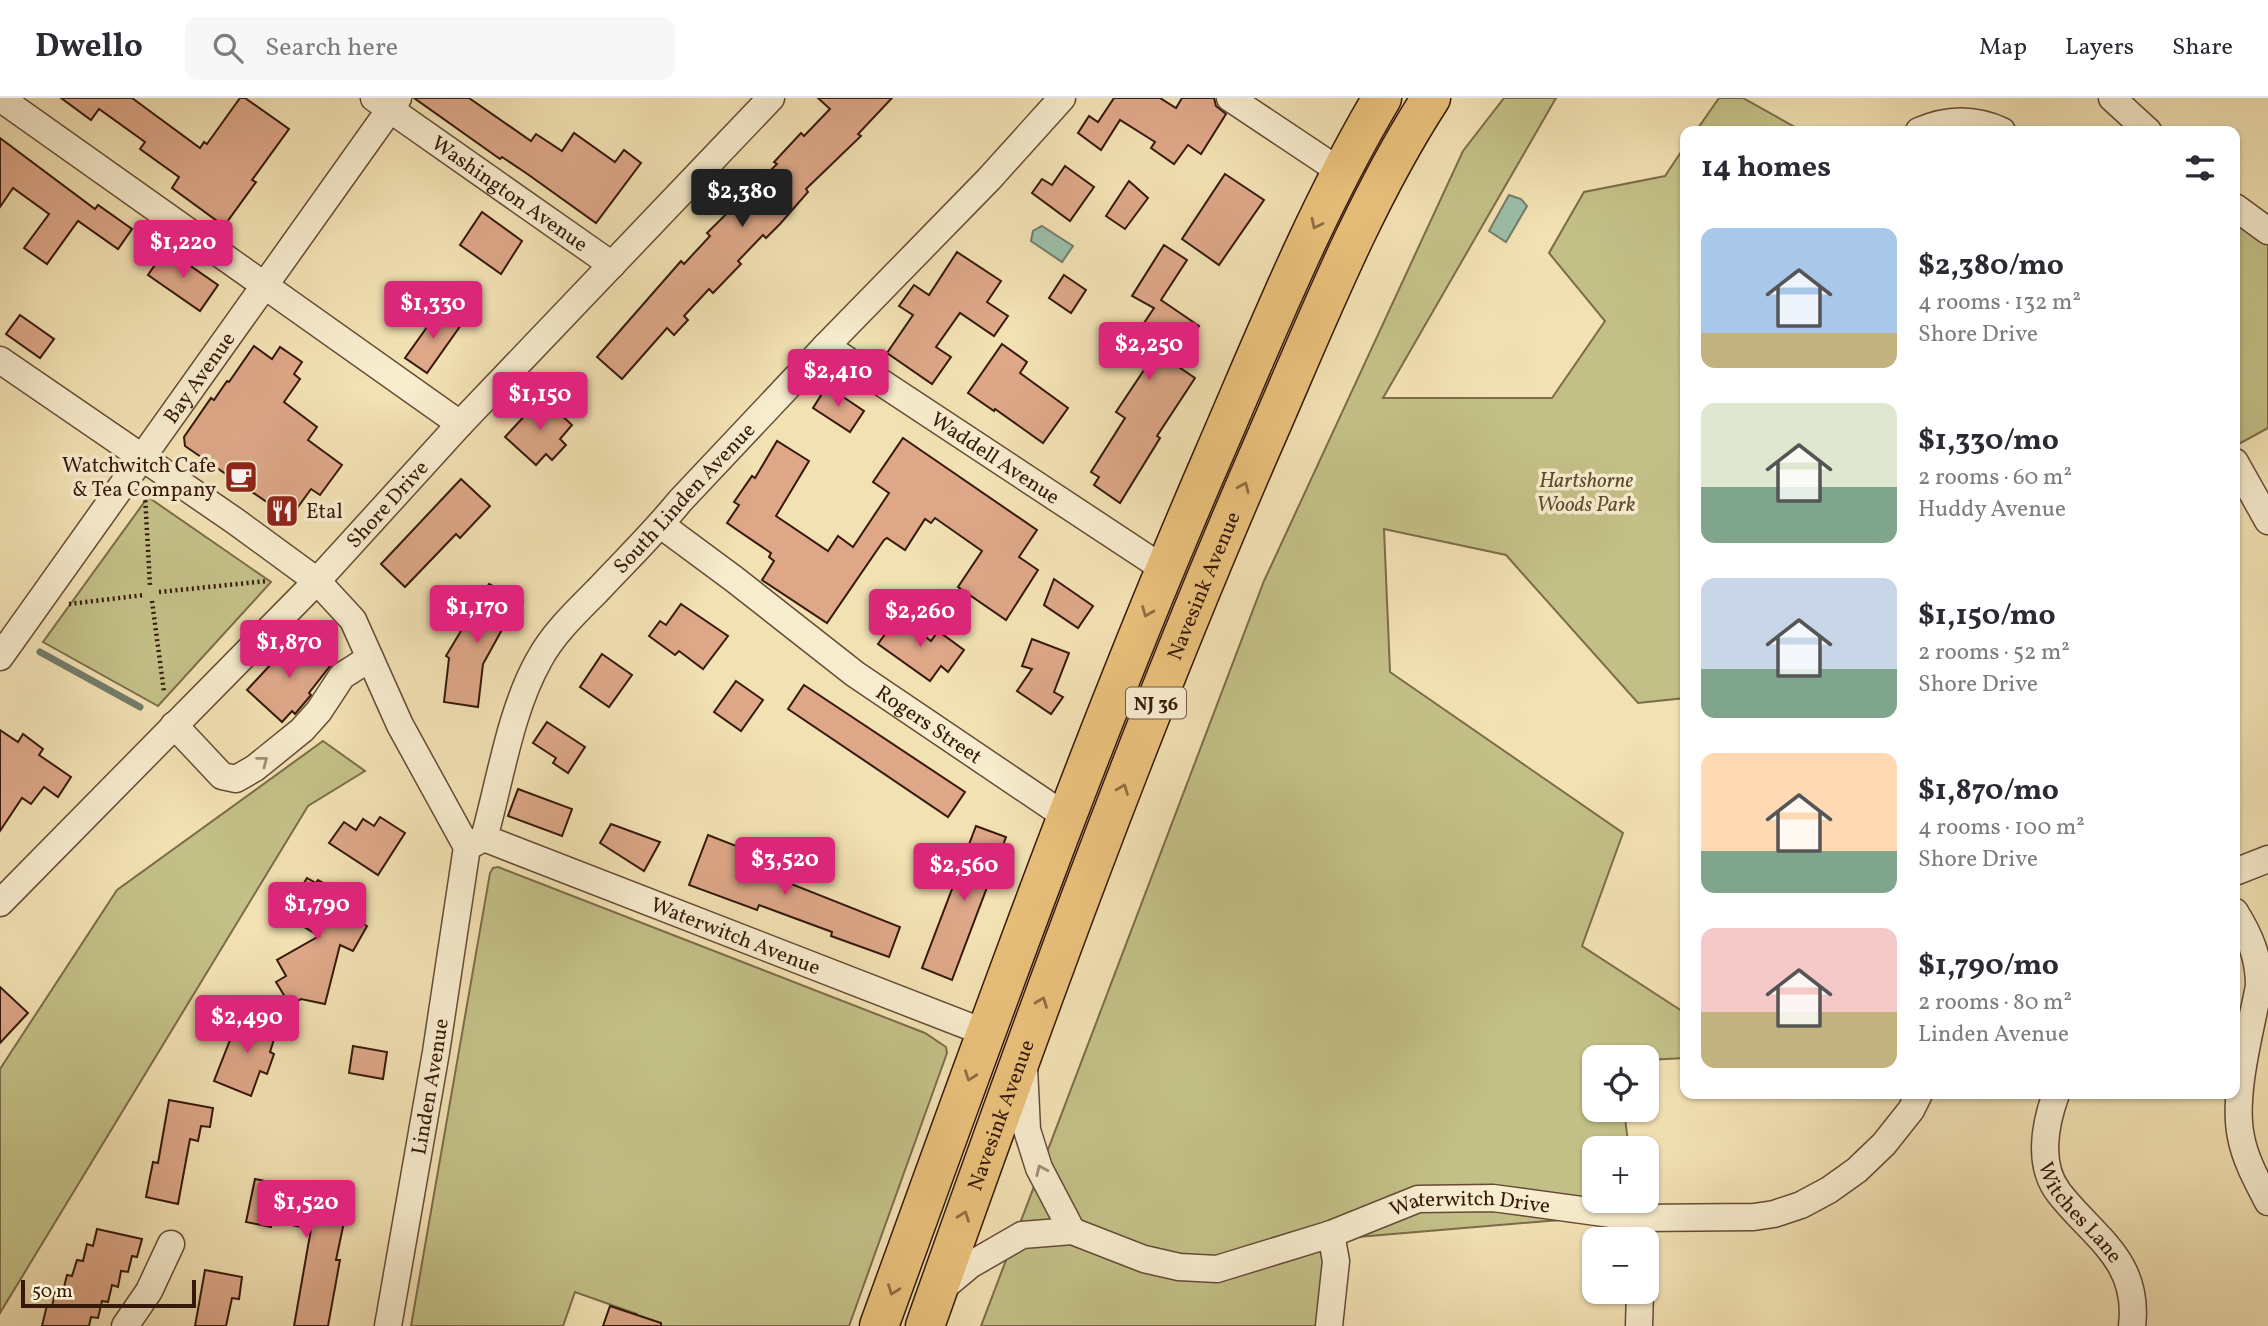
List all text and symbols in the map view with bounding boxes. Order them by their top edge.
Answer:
search box [185,17,675,80]
text: Dwello [35,25,143,71]
icon: search [209,29,247,67]
text: Search here [265,30,398,66]
text: Map [1979,31,2027,65]
text: Layers [2065,31,2134,65]
text: Share [2172,31,2233,65]
street label: Washington Avenue [425,130,593,260]
text: 14 homes [1701,147,1831,189]
icon: filters [2181,149,2219,187]
pin: $2,380 [685,170,799,229]
text: $2,380 [707,176,777,208]
one-way arrow [1310,217,1324,229]
pin: $1,220 [126,220,240,280]
text: $1,220 [150,227,216,259]
text: $2,380/mo [1918,245,2064,287]
icon: home [1757,256,1841,340]
pin: $1,330 [376,282,490,341]
text: 4 rooms · 132 m² [1918,287,2081,319]
text: $1,330 [400,288,466,320]
text: Shore Drive [1918,319,2038,351]
pin: $2,250 [1092,322,1206,382]
street label: Bay Avenue [157,327,243,430]
text: $2,250 [1115,329,1183,361]
pin: $2,410 [781,350,895,409]
text: $2,410 [804,356,872,388]
pin: $1,150 [483,372,597,432]
text: $1,150 [509,379,571,411]
street label: Waddell Avenue [924,406,1065,512]
street label: South Linden Avenue [608,417,763,581]
text: $1,330/mo [1918,420,2059,462]
icon: home [1757,431,1841,515]
place label: Watchwitch Cafe & Tea Company [62,452,217,505]
street label: Shore Drive [341,455,436,555]
cafe icon: Watchwitch Cafe & Tea Company [222,458,260,496]
text: 2 rooms · 60 m² [1918,462,2072,494]
park label: Hartshorne Woods Park [1537,467,1636,520]
one-way arrow [1236,482,1250,494]
restaurant icon: Etal [263,492,301,530]
text: Huddy Avenue [1918,494,2066,526]
place label: Etal [306,498,343,527]
street label: Navesink Avenue [1161,507,1248,665]
pin: $1,170 [420,586,534,645]
pin: $2,260 [863,589,977,649]
text: $1,170 [446,592,508,624]
text: $1,150/mo [1918,595,2056,637]
text: $2,260 [885,596,955,628]
one-way arrow [1142,605,1156,617]
icon: home [1757,606,1841,690]
pin: $1,870 [232,620,346,680]
text: $1,870 [256,627,322,659]
text: 2 rooms · 52 m² [1918,637,2070,669]
text: Shore Drive [1918,669,2038,701]
street label: Rogers Street [869,679,987,772]
road number: NJ 36 [1126,688,1186,718]
one-way arrow [255,757,268,769]
text: $1,870/mo [1918,770,2059,812]
icon: home [1757,781,1841,865]
one-way arrow [1114,784,1128,796]
text: 4 rooms · 100 m² [1918,812,2085,844]
pin: $3,520 [728,838,842,897]
text: $3,520 [751,844,819,876]
pin: $2,560 [907,844,1021,903]
text: Shore Drive [1918,844,2038,876]
text: $2,560 [929,850,999,882]
pin: $1,790 [260,882,374,942]
text: $1,790 [284,889,350,921]
street label: Waterwitch Avenue [646,891,824,983]
text: $1,790/mo [1918,945,2059,987]
icon: home [1757,956,1841,1040]
text: 2 rooms · 80 m² [1918,987,2072,1019]
pin: $2,490 [190,996,304,1055]
one-way arrow [1034,997,1048,1009]
text: $2,490 [211,1002,283,1034]
street label: Linden Avenue [405,1017,457,1157]
text: Linden Avenue [1918,1019,2069,1051]
street label: Navesink Avenue [961,1036,1043,1195]
map controls [1582,1045,1659,1304]
button: locate [1582,1045,1659,1122]
one-way arrow [964,1070,978,1082]
button: + [1582,1136,1659,1213]
street label: Witches Lane [2030,1158,2128,1269]
one-way arrow [1035,1165,1049,1178]
pin: $1,520 [249,1180,363,1240]
street label: Waterwitch Drive [1386,1185,1552,1225]
text: $1,520 [273,1187,339,1219]
one-way arrow [956,1210,970,1222]
button: − [1582,1227,1659,1304]
scale bar [21,1277,196,1309]
text: 50 m [32,1279,73,1305]
one-way arrow [887,1284,901,1296]

